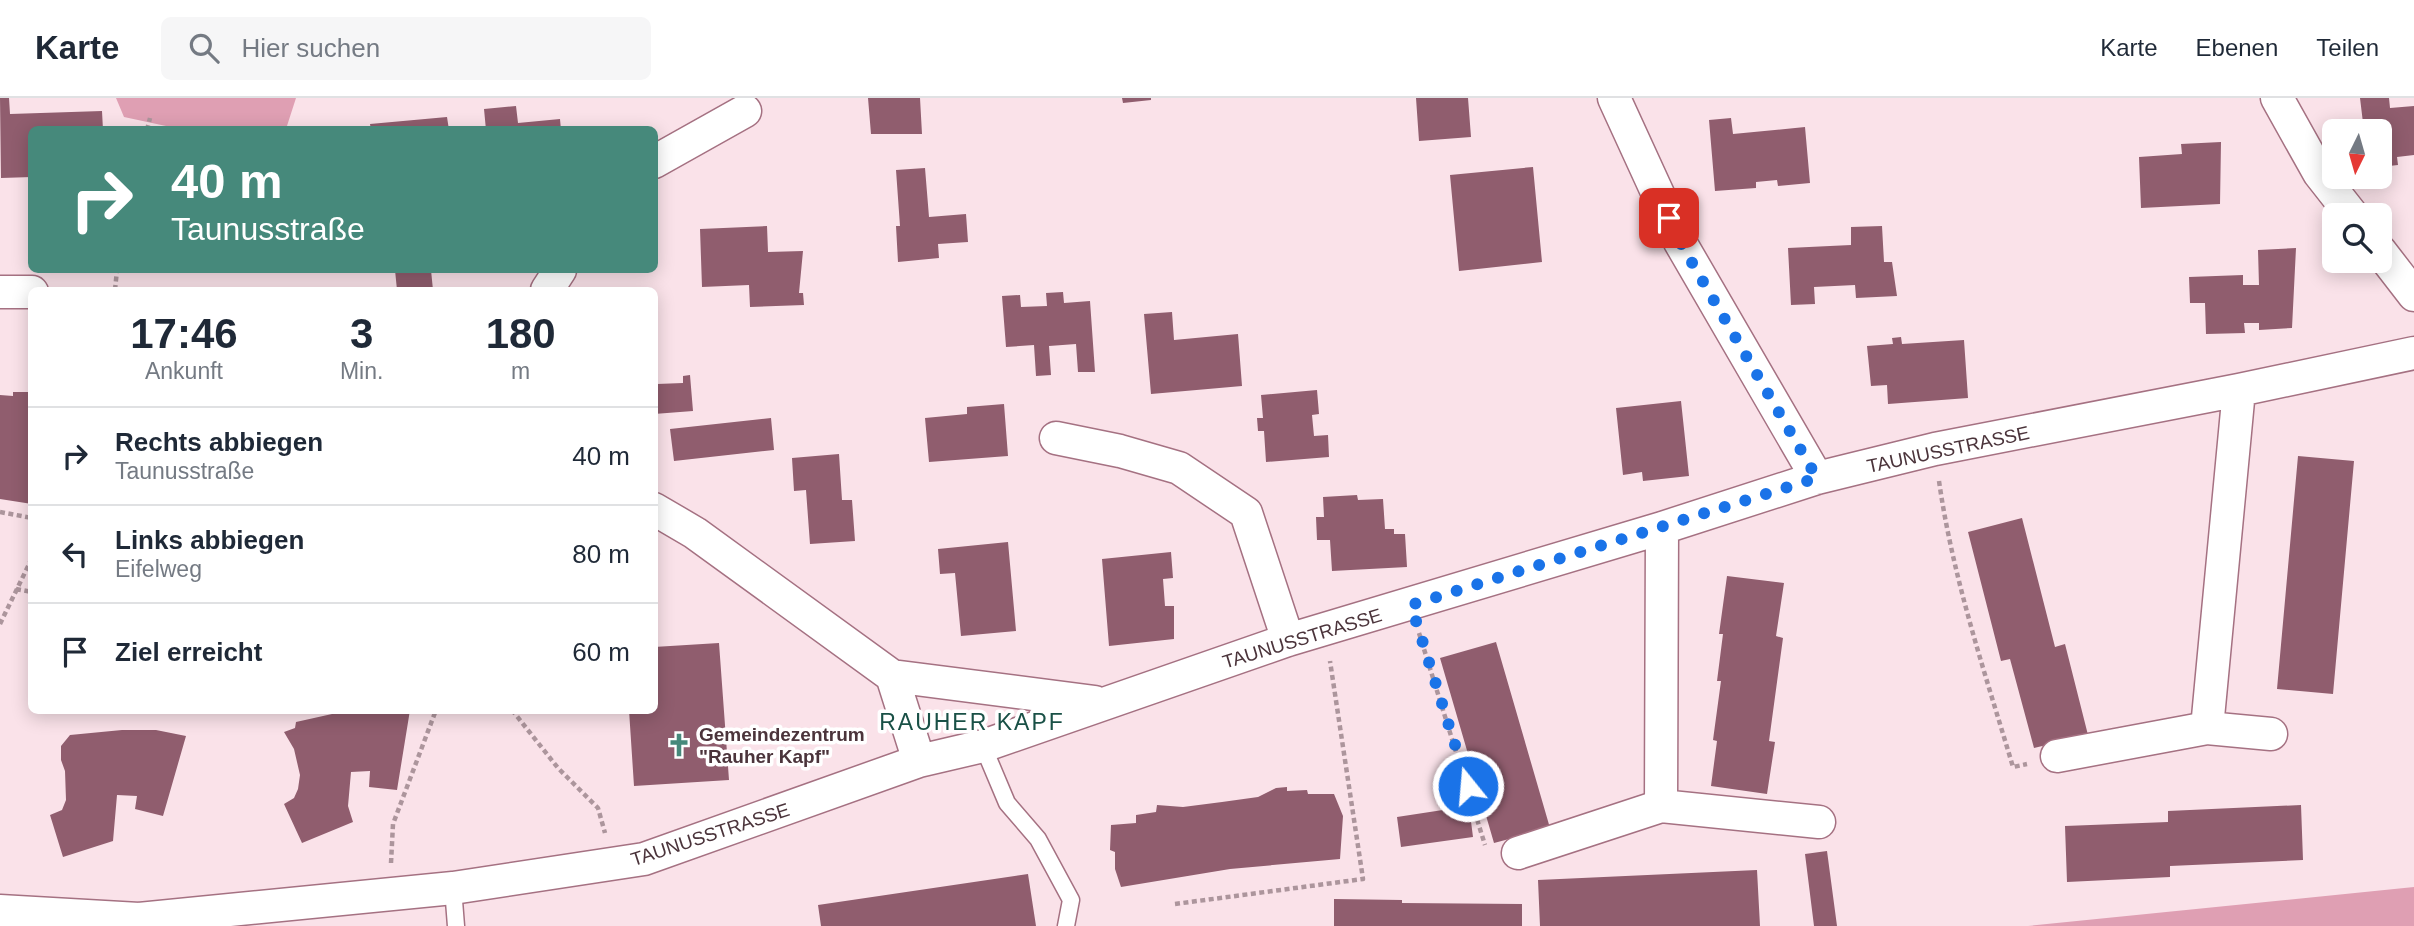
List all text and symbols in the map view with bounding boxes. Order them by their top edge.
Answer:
search box [161,17,651,80]
text: Karte [35,29,119,66]
icon: search [185,29,223,67]
text: Hier suchen [241,33,380,63]
text: Karte [2100,34,2158,61]
text: Ebenen [2196,34,2278,61]
text: Teilen [2316,34,2379,61]
north arrow [2322,119,2392,189]
map controls [2322,119,2392,273]
icon: right [56,154,147,245]
text: 40 m [171,154,283,208]
pin [1639,188,1699,248]
icon: arrive [1650,199,1688,237]
button: search [2322,203,2392,273]
text: Taunusstraße [171,211,365,247]
text: 17:46 [130,310,238,357]
text: 3 [350,310,373,357]
text: 180 [486,310,556,357]
text: Ankunft [145,358,223,384]
text: Min. [340,358,383,384]
text: m [511,358,530,384]
street label: TAUNUSSTRASSE [1865,422,2031,477]
text: Rechts abbiegen [115,427,323,457]
icon: right [56,437,94,475]
text: 40 m [572,441,630,471]
text: Taunusstraße [115,458,254,484]
text: Links abbiegen [115,525,304,555]
icon: left [56,535,94,573]
text: 80 m [572,539,630,569]
text: Eifelweg [115,556,202,582]
street label: TAUNUSSTRASSE [1220,604,1384,673]
icon: arrive [56,633,94,671]
text: Ziel erreicht [115,637,262,667]
text: 60 m [572,637,630,667]
district label: RAUHER KAPF [879,709,1065,735]
place label: Gemeindezentrum "Rauher Kapf" [699,724,865,767]
church icon: Gemeindezentrum "Rauher Kapf" [665,731,693,759]
position arrow [1431,749,1505,823]
street label: TAUNUSSTRASSE [628,799,792,870]

